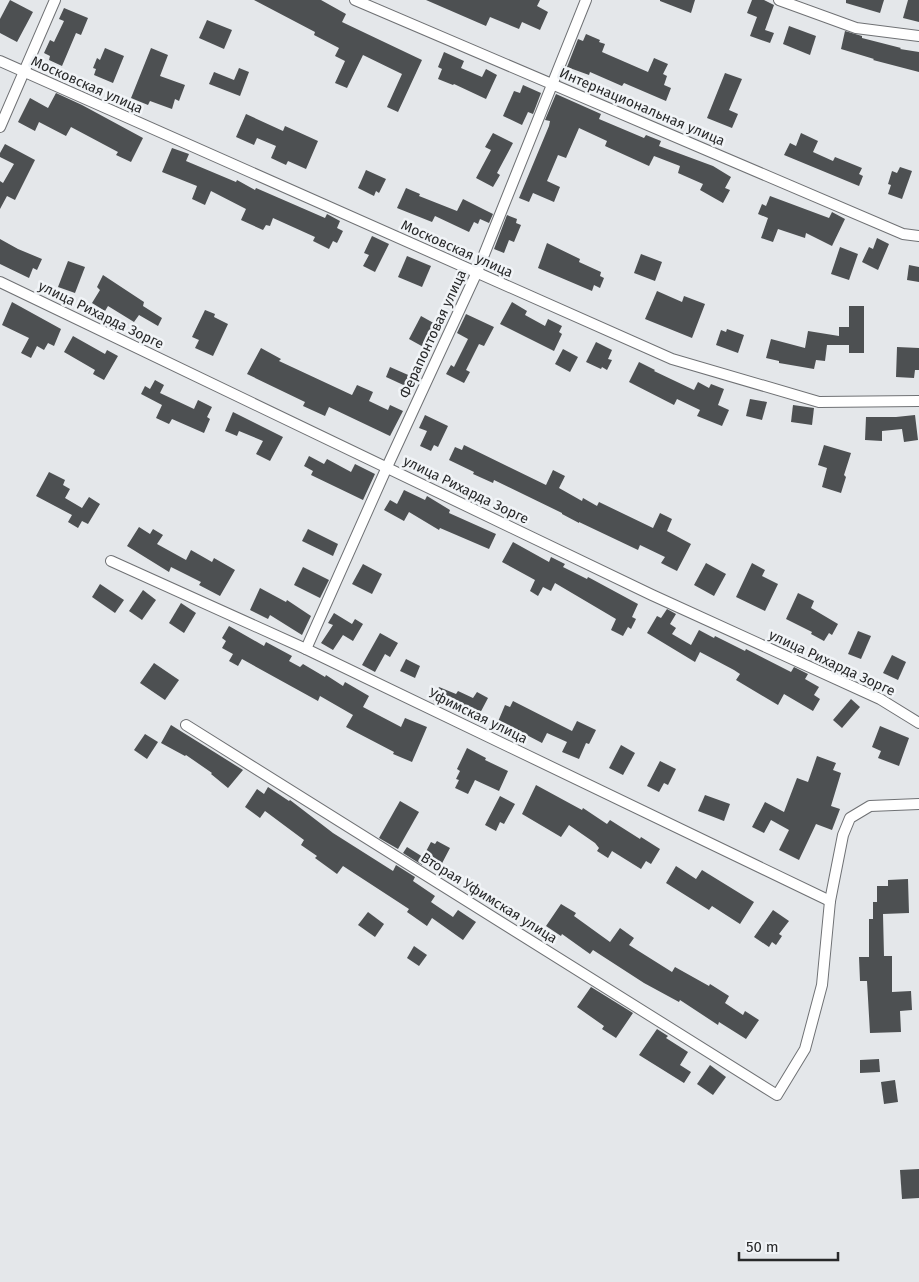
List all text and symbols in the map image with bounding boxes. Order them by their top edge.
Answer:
street label: Московская улица [28,53,146,117]
street label: Интернациональная улица [557,64,727,150]
street label: Московская улица [398,217,516,281]
street label: Ферапонтовая улица [396,267,470,401]
street label: улица Рихарда Зорге [35,277,167,353]
street label: улица Рихарда Зорге [400,452,532,528]
street label: улица Рихарда Зорге [766,626,898,700]
street label: Уфимская улица [426,685,530,747]
street label: Вторая Уфимская улица [418,849,560,947]
scale bar [739,1230,838,1262]
text: 50 m [746,1238,779,1256]

